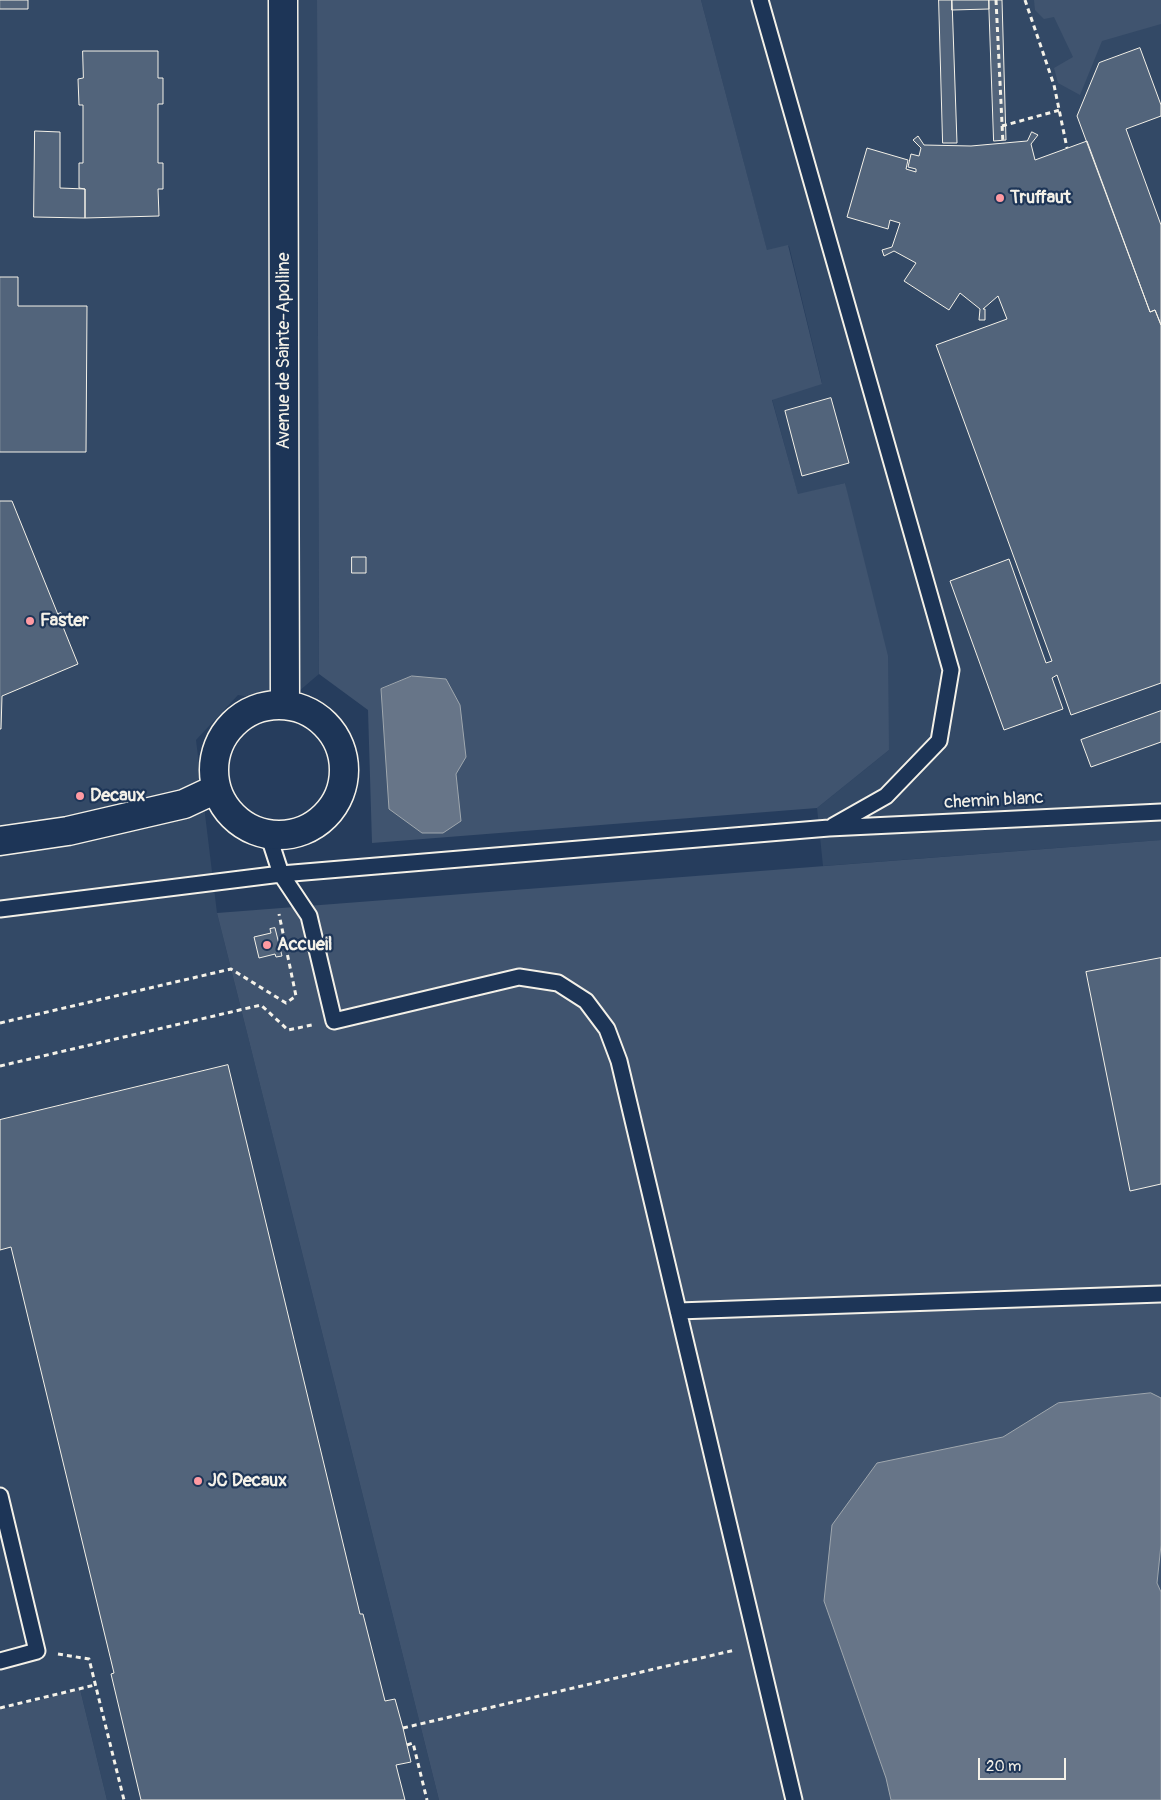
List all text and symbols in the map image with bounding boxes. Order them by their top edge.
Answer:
place label: Truffaut [1010,187,1071,209]
marker: Truffaut [994,192,1006,204]
street label: Avenue de Sainte-Apolline [273,252,295,450]
place label: Faster [40,610,89,632]
marker: Faster [24,615,36,627]
place label: Decaux [90,785,145,807]
street label: chemin blanc [944,788,1044,814]
marker: Decaux [74,790,86,802]
place label: Accueil [277,934,332,956]
marker: Accueil [261,939,273,951]
place label: JC Decaux [208,1470,287,1492]
marker: JC Decaux [192,1475,204,1487]
scale bar [981,1748,1068,1780]
text: 20 m [986,1757,1021,1776]

